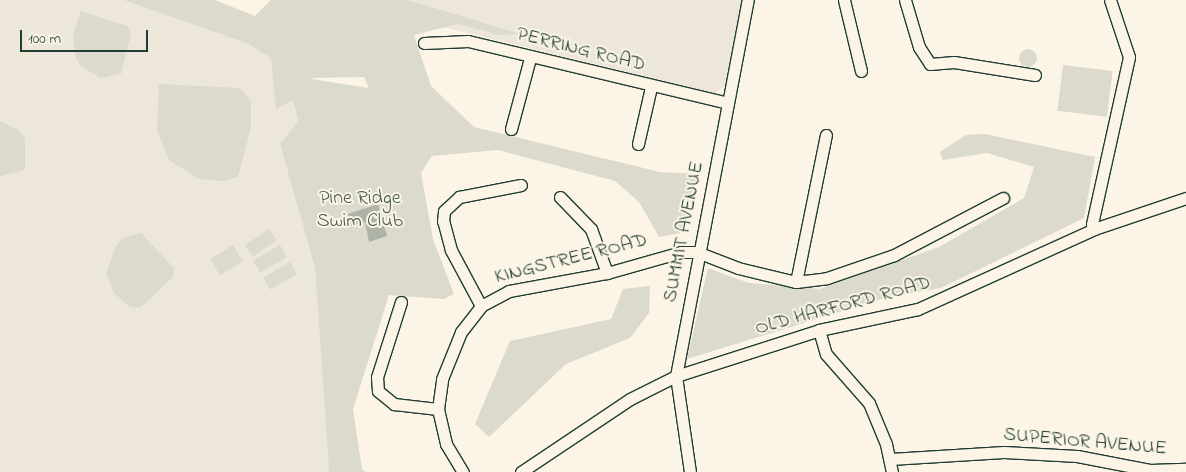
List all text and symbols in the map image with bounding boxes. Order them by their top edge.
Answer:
scale bar [22,20,150,52]
street label: PERRING ROAD [514,22,648,78]
text: 100 m [28,28,61,50]
street label: SUMMIT AVENUE [659,160,709,304]
park label: Pine Ridge Swim Club [317,186,403,233]
street label: KINGSTREE ROAD [492,228,650,290]
street label: OLD HARFORD ROAD [753,271,933,341]
street label: SUPERIOR AVENUE [1002,423,1168,461]

